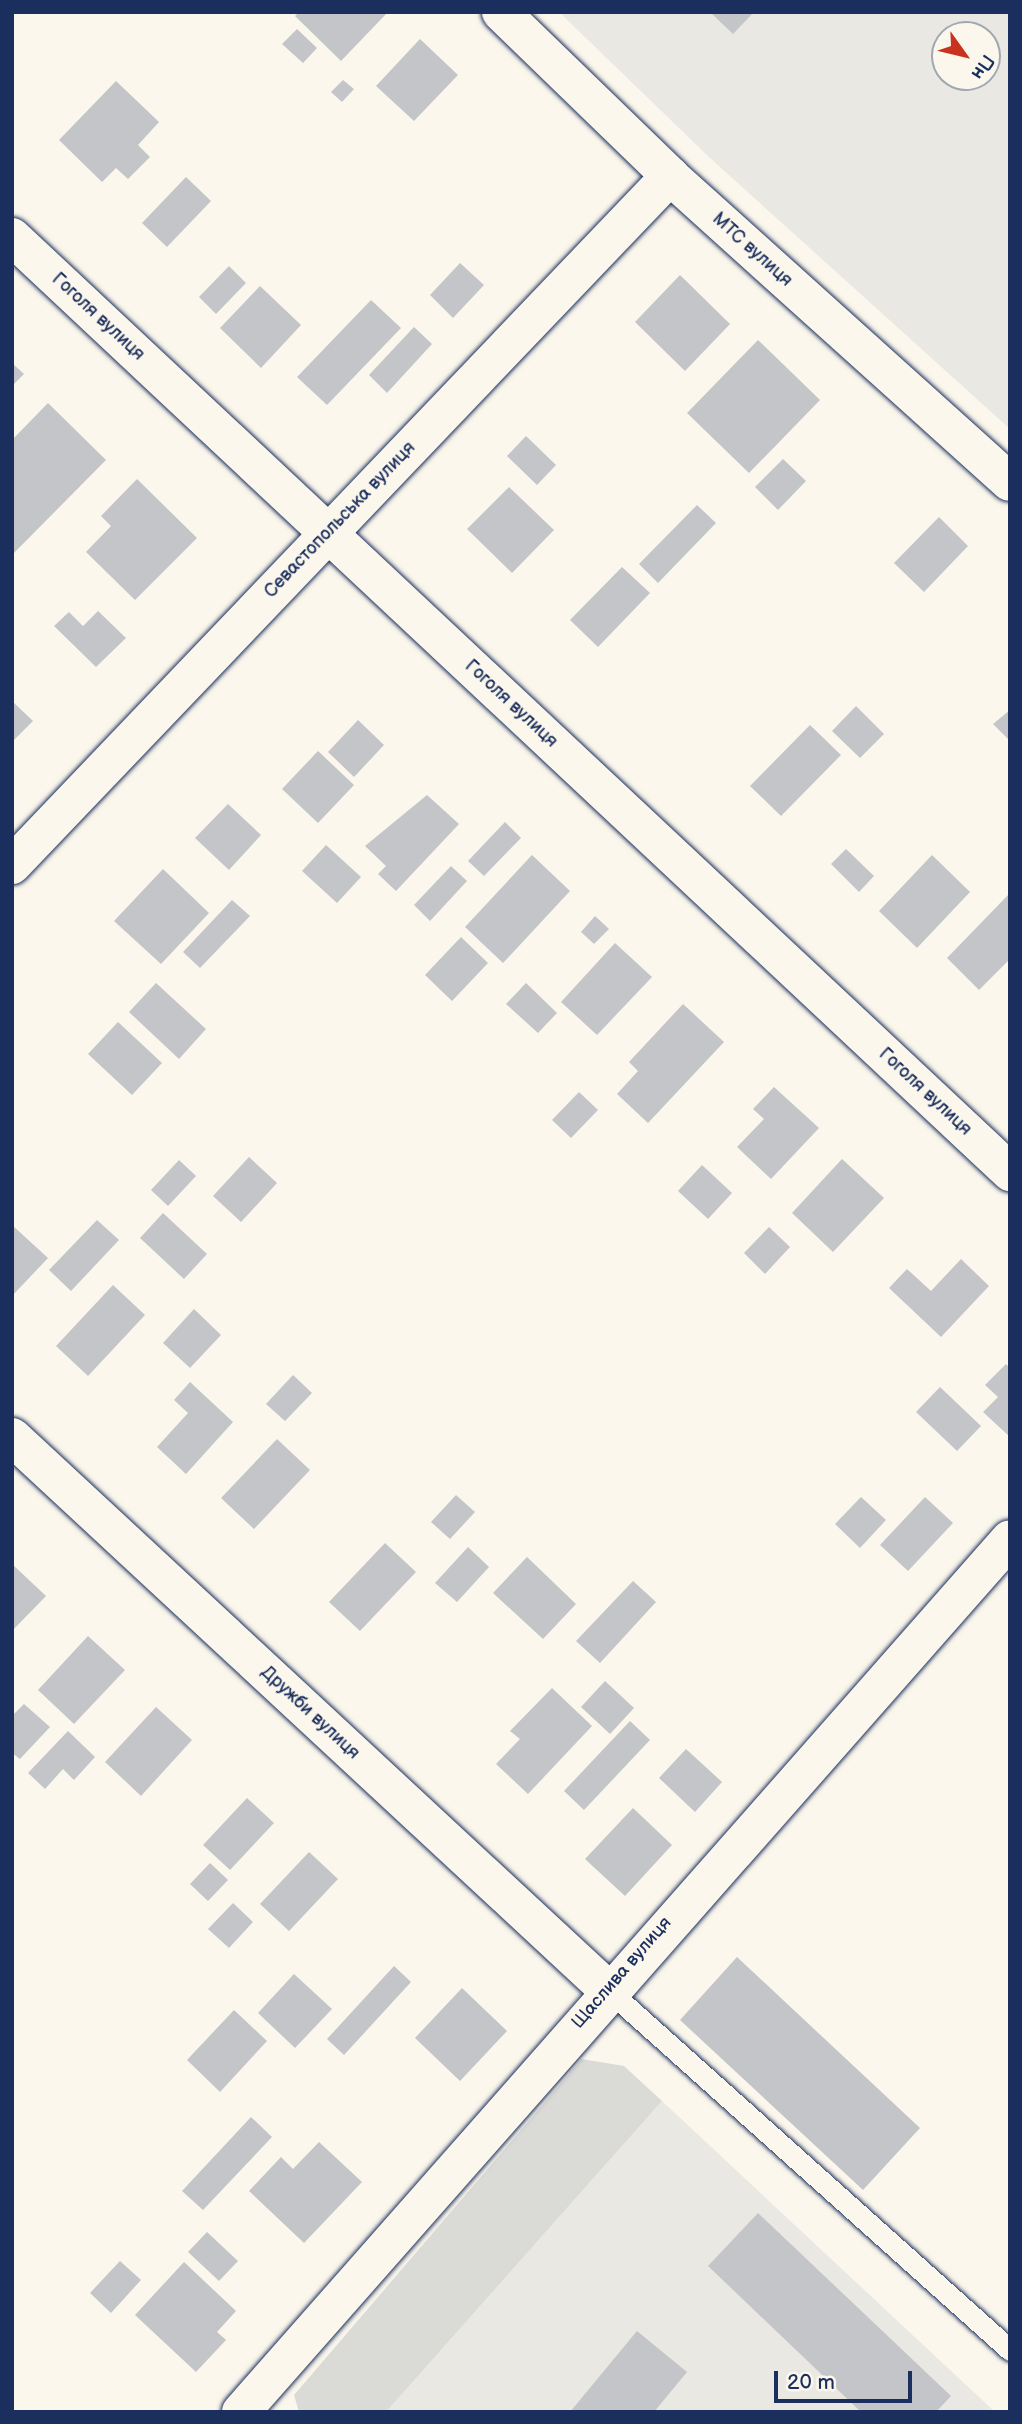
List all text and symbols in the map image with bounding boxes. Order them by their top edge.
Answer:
north arrow [931,21,1001,91]
text: Пн [966,50,999,84]
street label: МТС вулиця [708,208,796,292]
street label: Гоголя вулиця [47,269,149,365]
street label: Севастопольська вулиця [260,438,420,602]
street label: Гоголя вулиця [460,656,562,752]
street label: Гоголя вулиця [874,1044,976,1140]
street label: Дружби вулиця [256,1662,364,1764]
street label: Щаслива вулиця [568,1913,676,2033]
scale bar [777,2358,915,2402]
text: 20 m [787,2370,835,2395]

